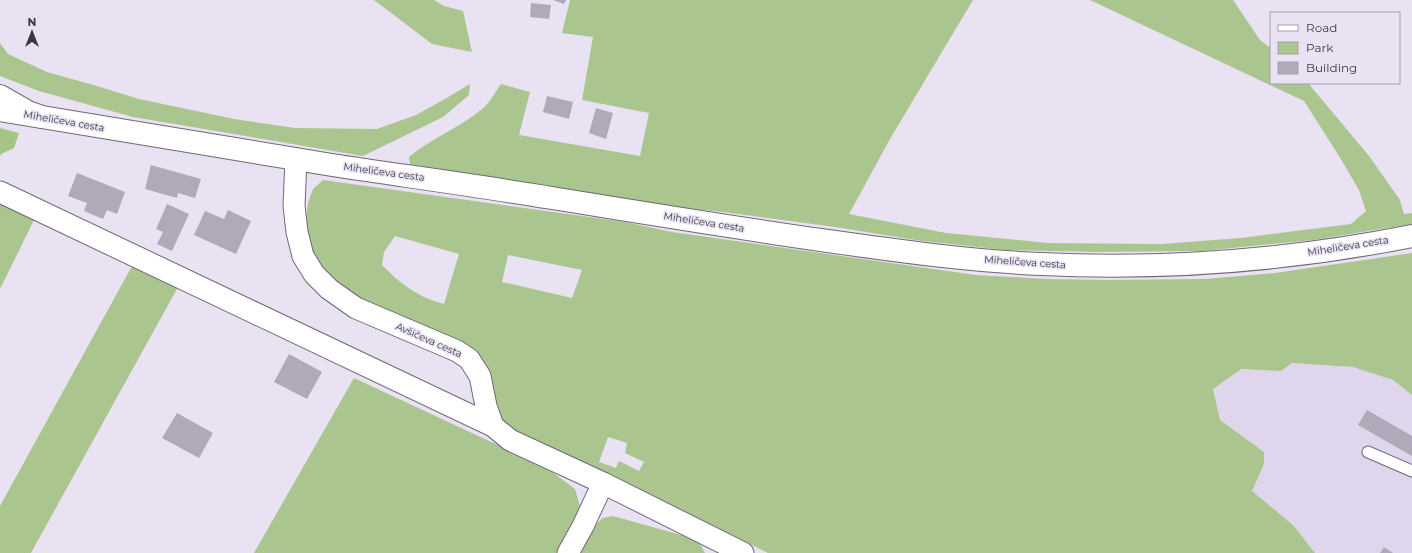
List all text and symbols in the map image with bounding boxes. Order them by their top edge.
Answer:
north arrow [12,12,52,52]
legend [1270,12,1400,84]
text: N [28,15,36,29]
text: Road [1306,20,1337,35]
text: Park [1306,40,1334,55]
text: Building [1306,60,1357,75]
street label: Miheličeva cesta [23,107,105,135]
street label: Miheličeva cesta [343,160,425,184]
street label: Miheličeva cesta [663,209,745,235]
street label: Miheličeva cesta [1307,233,1389,259]
street label: Miheličeva cesta [984,253,1066,271]
street label: Avšičeva cesta [394,320,464,360]

